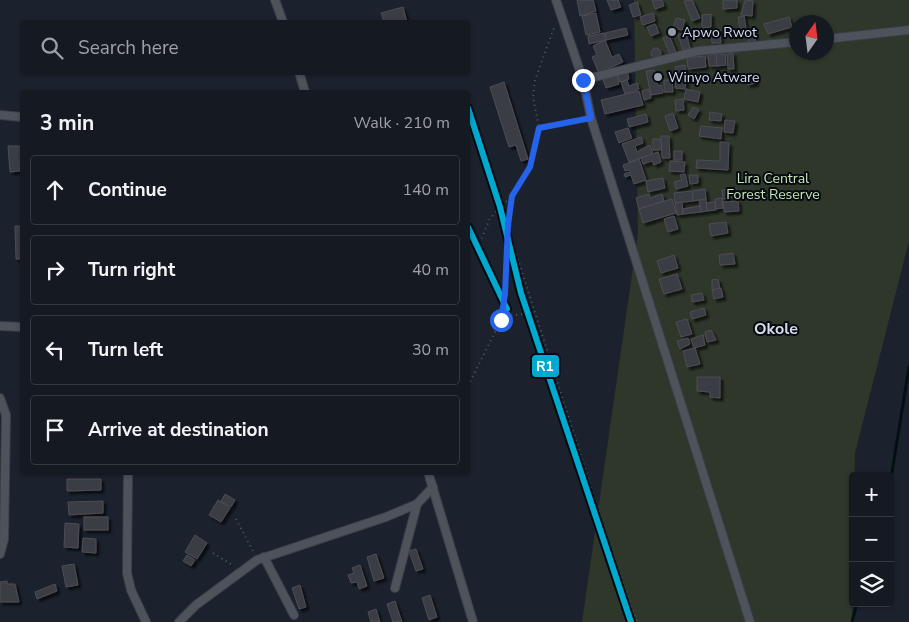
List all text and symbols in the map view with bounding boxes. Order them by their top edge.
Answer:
north arrow [789,15,834,60]
search box [20,20,470,75]
place label: Apwo Rwot [682,23,757,42]
marker: Apwo Rwot [666,26,678,38]
icon: search [38,34,66,62]
text: Search here [78,35,179,61]
place label: Winyo Atware [668,68,759,87]
route end [572,69,595,92]
marker: Winyo Atware [652,71,664,83]
text: 3 min [40,109,94,137]
text: Walk · 210 m [354,112,450,134]
park label: Lira Central Forest Reserve [726,169,820,204]
icon: ahead [41,176,69,204]
text: Continue [88,177,167,203]
text: 140 m [402,179,449,201]
icon: right [41,256,69,284]
text: Turn right [88,257,175,283]
text: 40 m [412,259,449,281]
route start [490,309,513,332]
district label: Okole [754,318,798,340]
icon: left [41,336,69,364]
text: Turn left [88,337,163,363]
text: 30 m [412,339,449,361]
line badge: R1 [531,354,560,378]
text: R1 [536,357,554,376]
icon: arrive [41,416,69,444]
text: Arrive at destination [88,417,269,443]
map controls [849,472,894,607]
button: + [849,472,894,517]
button: − [849,517,894,562]
button: layers [849,562,894,607]

